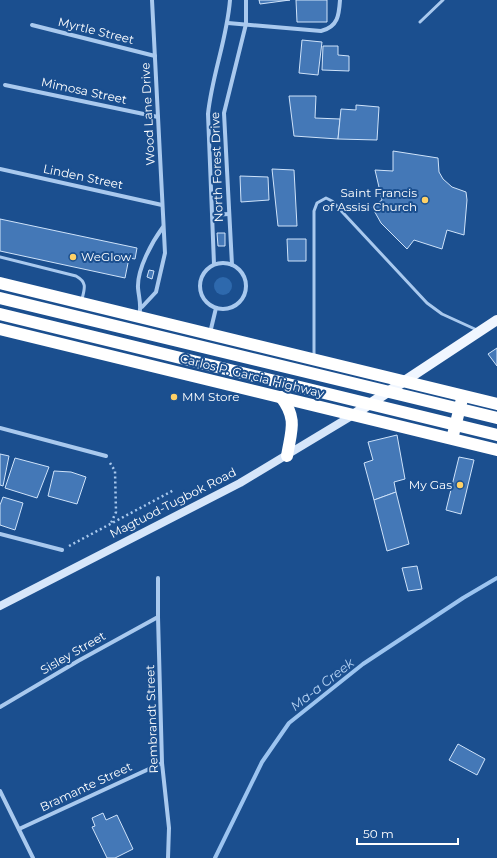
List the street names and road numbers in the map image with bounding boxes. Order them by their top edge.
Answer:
street label: Myrtle Street [57,14,136,47]
street label: Wood Lane Drive [137,62,158,166]
street label: Mimosa Street [40,74,128,107]
street label: North Forest Drive [207,112,226,223]
street label: Linden Street [42,161,125,192]
street label: Carlos P. Garcia Highway [179,350,326,401]
street label: Magtuod-Tugbok Road [107,464,239,541]
street label: Sisley Street [37,628,108,677]
street label: Rembrandt Street [142,664,161,774]
street label: Bramante Street [37,759,134,814]

